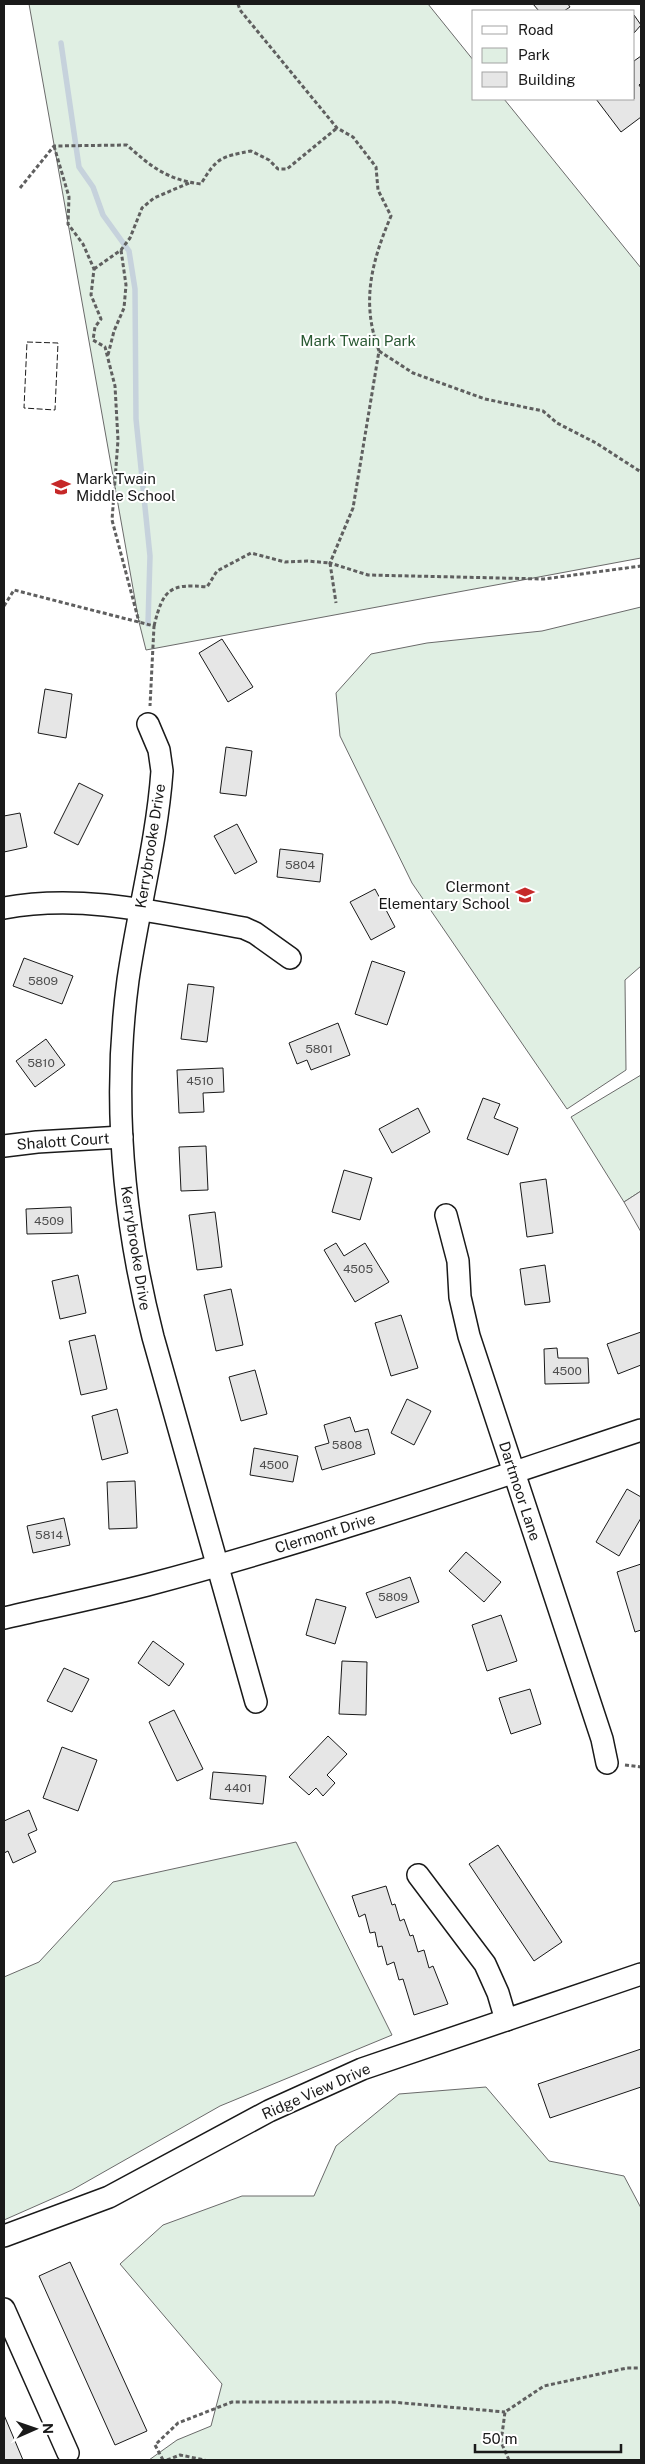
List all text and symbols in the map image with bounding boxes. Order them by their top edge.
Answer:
legend [472,10,635,100]
text: Road [518,21,554,38]
text: Park [518,46,550,63]
text: Building [518,71,576,88]
park label: Mark Twain Park [300,332,416,349]
place label: Mark Twain Middle School [76,470,175,504]
school or university icon: Mark Twain Middle School [50,476,72,498]
street label: Kerrybrooke Drive [132,782,168,910]
house number: 5804 [285,858,316,872]
place label: Clermont Elementary School [378,878,510,912]
school or university icon: Clermont Elementary School [514,884,536,906]
house number: 5809 [28,974,58,988]
house number: 5801 [305,1042,333,1056]
house number: 5810 [27,1056,55,1070]
house number: 4510 [186,1074,214,1088]
street label: Shalott Court [16,1129,110,1153]
street label: Kerrybrooke Drive [118,1184,154,1312]
house number: 4509 [34,1214,64,1228]
house number: 4505 [343,1262,373,1276]
house number: 4500 [552,1364,582,1378]
house number: 5808 [332,1438,362,1452]
street label: Dartmoor Lane [496,1439,544,1543]
house number: 4500 [259,1458,289,1472]
street label: Clermont Drive [273,1510,377,1556]
house number: 5814 [35,1528,63,1542]
house number: 5809 [378,1590,408,1604]
house number: 4401 [224,1781,252,1795]
street label: Ridge View Drive [259,2059,373,2123]
north arrow [10,2404,60,2454]
scale bar [475,2422,621,2454]
text: N [40,2423,56,2434]
text: 50 m [482,2430,517,2447]

